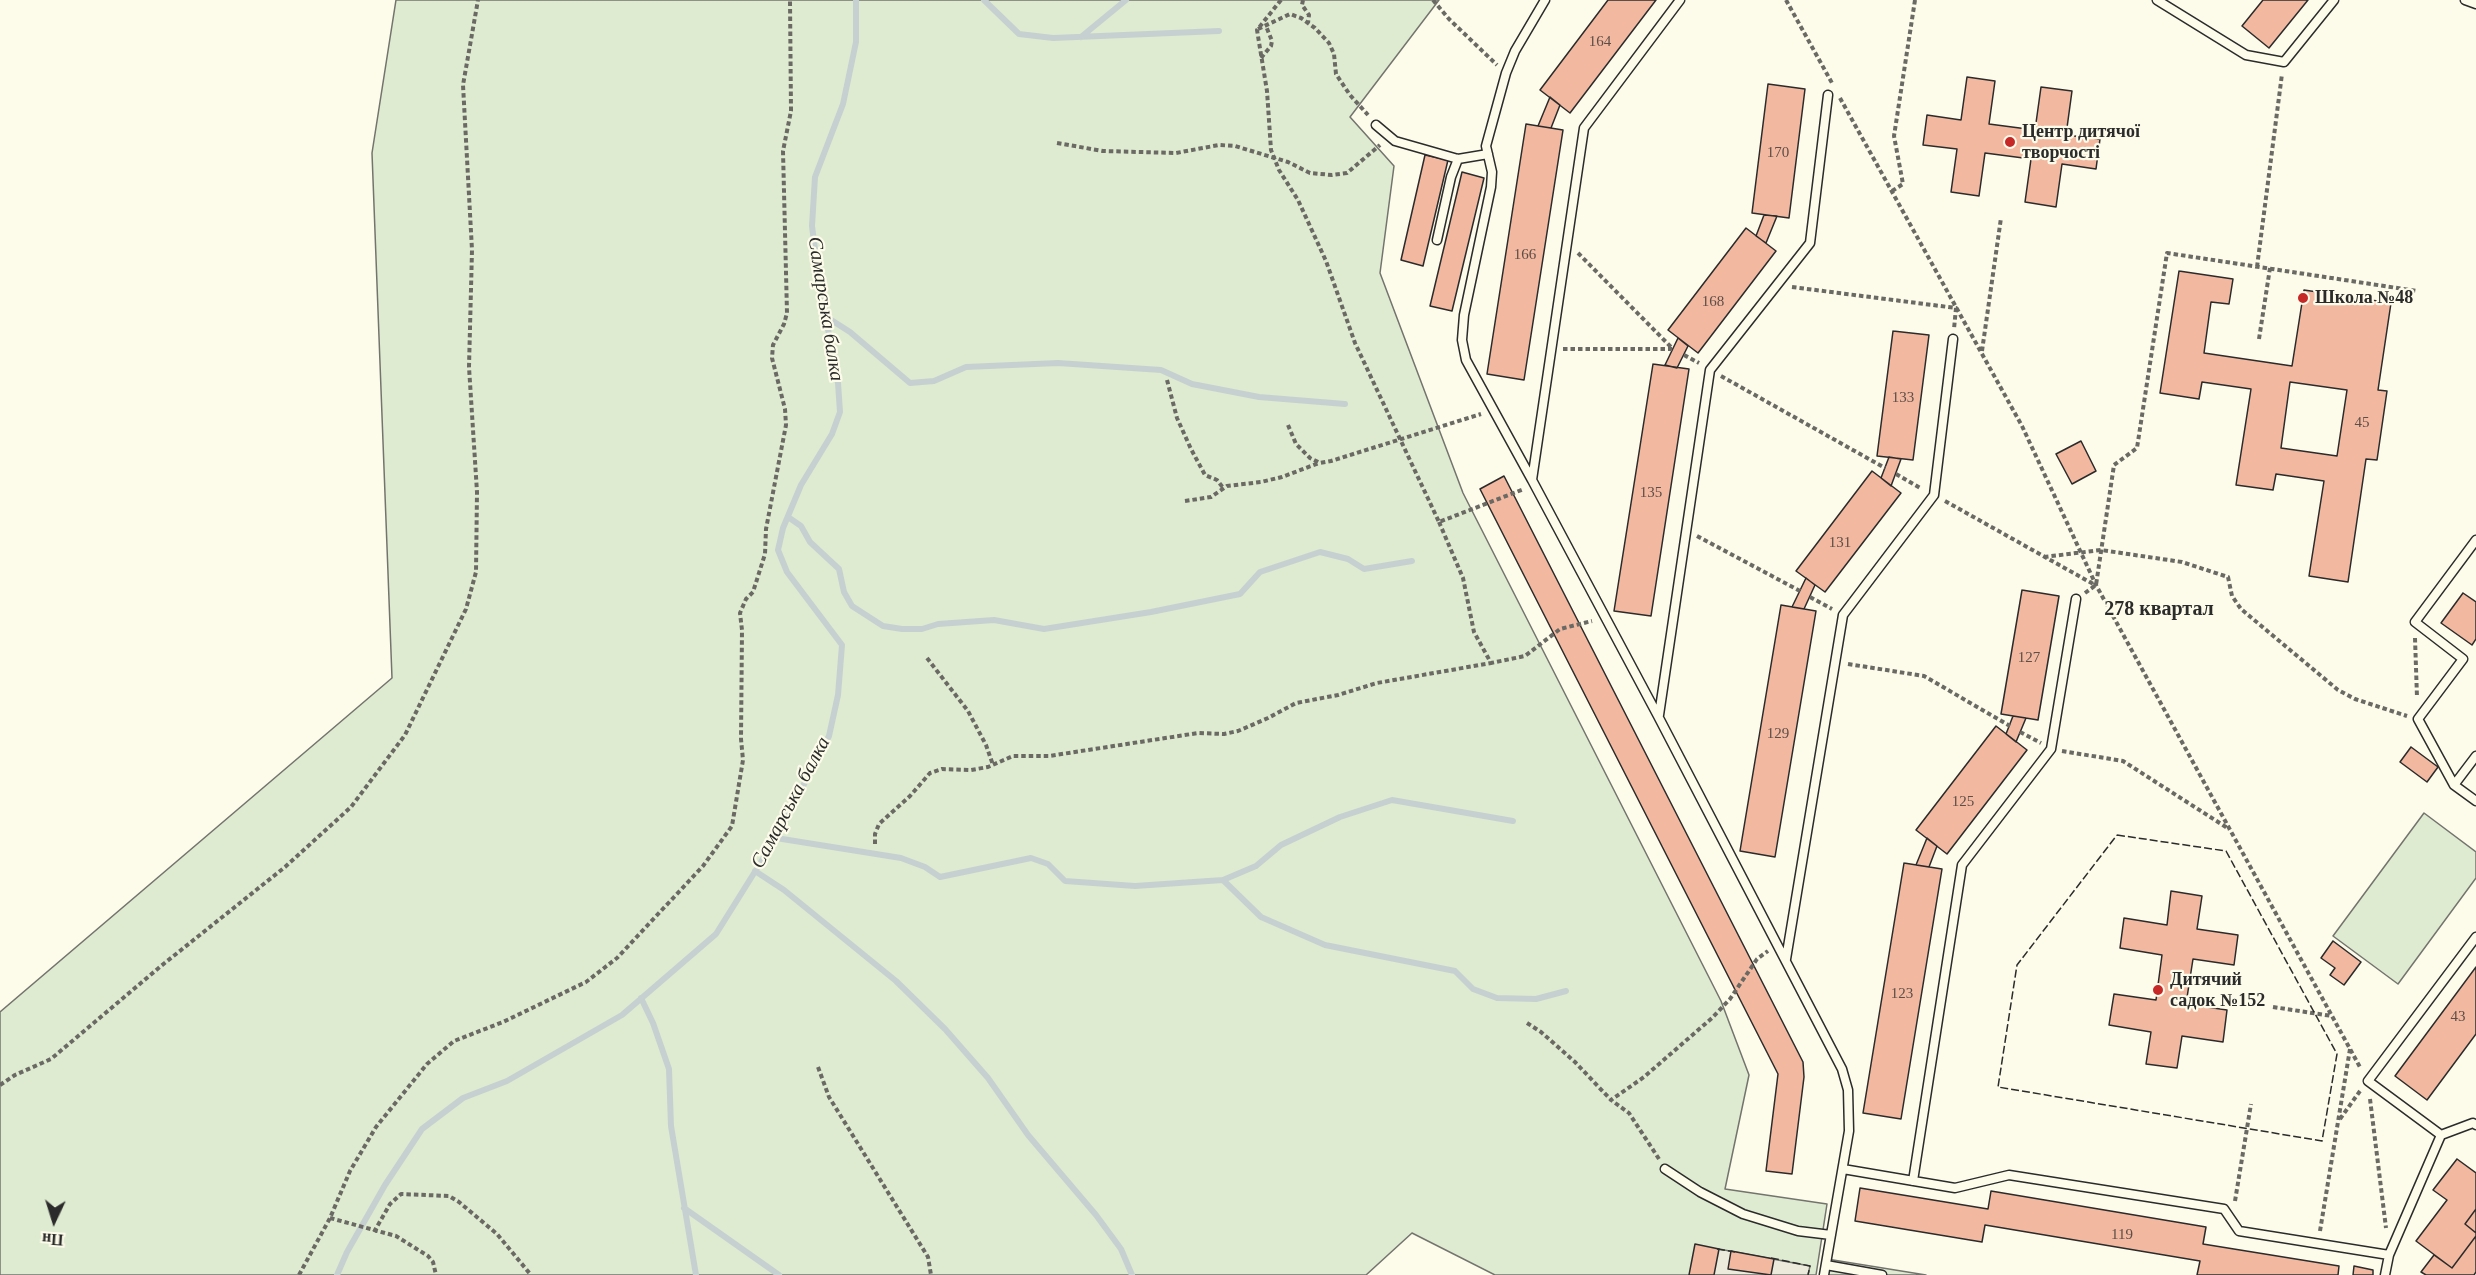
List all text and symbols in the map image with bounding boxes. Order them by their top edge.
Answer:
house number: 164 [1589,33,1611,51]
place label: Центр дитячої творчості [2022,121,2140,164]
marker: Центр дитячої творчості [2003,135,2017,149]
house number: 170 [1767,144,1789,162]
water label: Самарська балка [802,235,848,383]
house number: 166 [1514,246,1536,264]
place label: Школа №48 [2315,287,2413,309]
marker: Школа №48 [2296,291,2310,305]
house number: 168 [1702,293,1724,311]
house number: 133 [1892,389,1914,407]
house number: 45 [2354,414,2370,432]
house number: 135 [1640,484,1662,502]
house number: 131 [1829,534,1851,552]
district label: 278 квартал [2104,598,2214,622]
house number: 127 [2018,649,2040,667]
house number: 129 [1767,725,1789,743]
water label: Самарська балка [746,733,836,873]
house number: 125 [1952,793,1974,811]
place label: Дитячий садок №152 [2170,969,2265,1012]
marker: Дитячий садок №152 [2151,983,2165,997]
house number: 123 [1891,985,1913,1003]
house number: 43 [2450,1008,2466,1026]
north arrow [24,1191,84,1251]
house number: 119 [2111,1226,2133,1244]
text: Пн [41,1230,64,1249]

